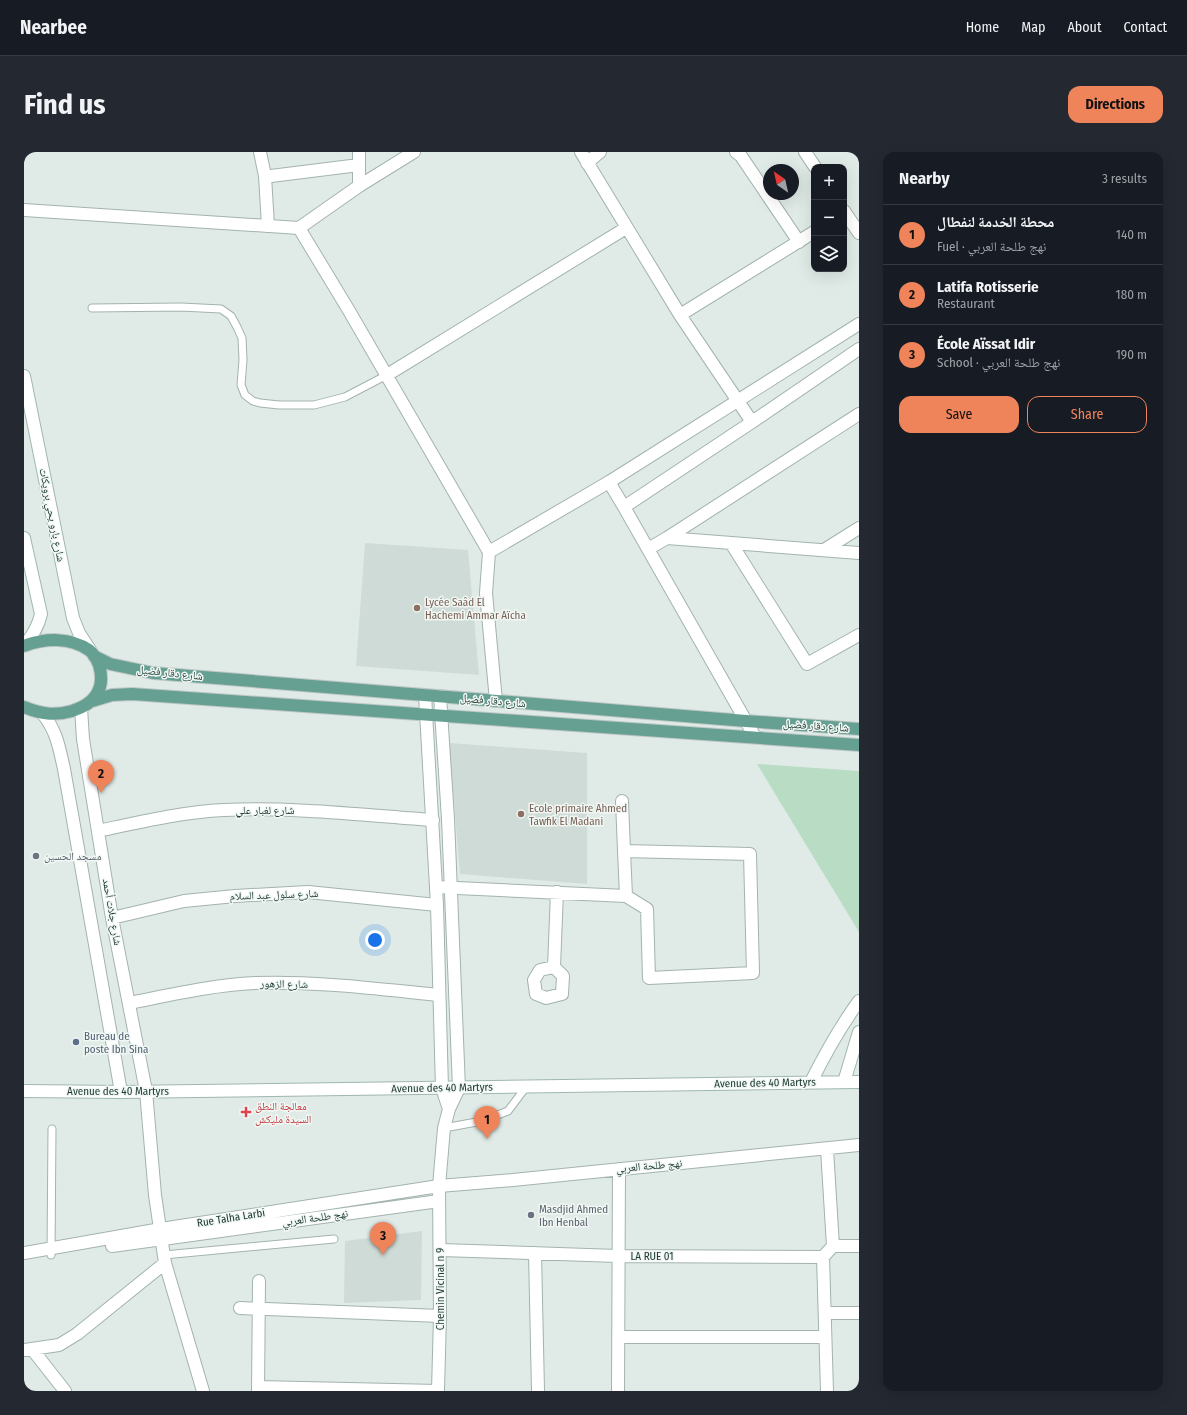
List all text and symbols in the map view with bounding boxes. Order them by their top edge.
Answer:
text: Nearbee [20,16,87,39]
text: Home [966,19,999,36]
text: Map [1021,19,1045,36]
text: About [1067,19,1102,36]
text: Contact [1124,19,1167,36]
button: Directions [1068,86,1163,123]
text: Find us [24,88,106,121]
north arrow [763,164,799,200]
map controls [811,164,847,272]
button: + [811,164,847,200]
text: Nearby [899,168,950,189]
text: 3 results [1102,171,1147,186]
button: − [811,200,847,236]
text: محطة الخدمة لنفطال [937,213,1054,231]
text: 1 [909,227,915,242]
text: 140 m [1116,227,1147,242]
button: layers [811,236,847,272]
text: Fuel · نهج طلحة العربي [937,239,1046,254]
text: Latifa Rotisserie [937,278,1039,296]
text: 2 [909,287,915,302]
text: 180 m [1116,287,1147,302]
text: Restaurant [937,296,995,311]
text: École Aïssat Idir [937,335,1035,353]
text: 3 [909,347,915,362]
text: 190 m [1116,347,1147,362]
text: School · نهج طلحة العربي [937,355,1060,370]
button: Save [899,396,1019,433]
button: Share [1027,396,1147,433]
street label: شارع بارو يحي برويكات [35,467,67,563]
place label: Lycée Saâd El Hachemi Ammar Aïcha [425,596,526,622]
marker: Lycée Saâd El Hachemi Ammar Aïcha [412,603,422,613]
street label: شارع دقار فضيل [137,663,203,683]
street label: شارع دقار فضيل [460,692,526,710]
street label: شارع دقار فضيل [783,717,849,735]
pin: 2 [88,760,114,793]
place label: Ecole primaire Ahmed Tawfik El Madani [529,802,627,828]
street label: شارع لغبار علي [235,804,295,818]
marker: Ecole primaire Ahmed Tawfik El Madani [516,809,526,819]
place label: مسجد الحسين [44,850,101,863]
marker: مسجد الحسين [31,851,41,861]
street label: شارع جلات أحمد [100,877,125,946]
street label: شارع سلول عبد السلام [229,887,319,903]
your location [365,930,385,950]
street label: شارع الزهور [259,977,308,991]
place label: Bureau de poste Ibn Sina [84,1030,148,1056]
marker: Bureau de poste Ibn Sina [71,1037,81,1047]
street label: Avenue des 40 Martyrs [714,1076,816,1090]
street label: Avenue des 40 Martyrs [391,1081,493,1095]
street label: Avenue des 40 Martyrs [67,1085,169,1098]
place label: معالجة النطق السيدة مليكش [255,1100,311,1126]
marker: معالجة النطق السيدة مليكش [240,1106,252,1118]
pin: 1 [474,1106,500,1139]
street label: نهج طلحة العربي [615,1157,683,1177]
place label: Masdjid Ahmed Ibn Henbal [539,1203,608,1229]
street label: Rue Talha Larbi [196,1206,266,1230]
street label: نهج طلحة العربي [281,1207,349,1231]
marker: Masdjid Ahmed Ibn Henbal [526,1210,536,1220]
pin: 3 [370,1222,396,1255]
street label: Chemin Vicinal n 9 [434,1248,447,1330]
street label: LA RUE 01 [630,1250,674,1263]

